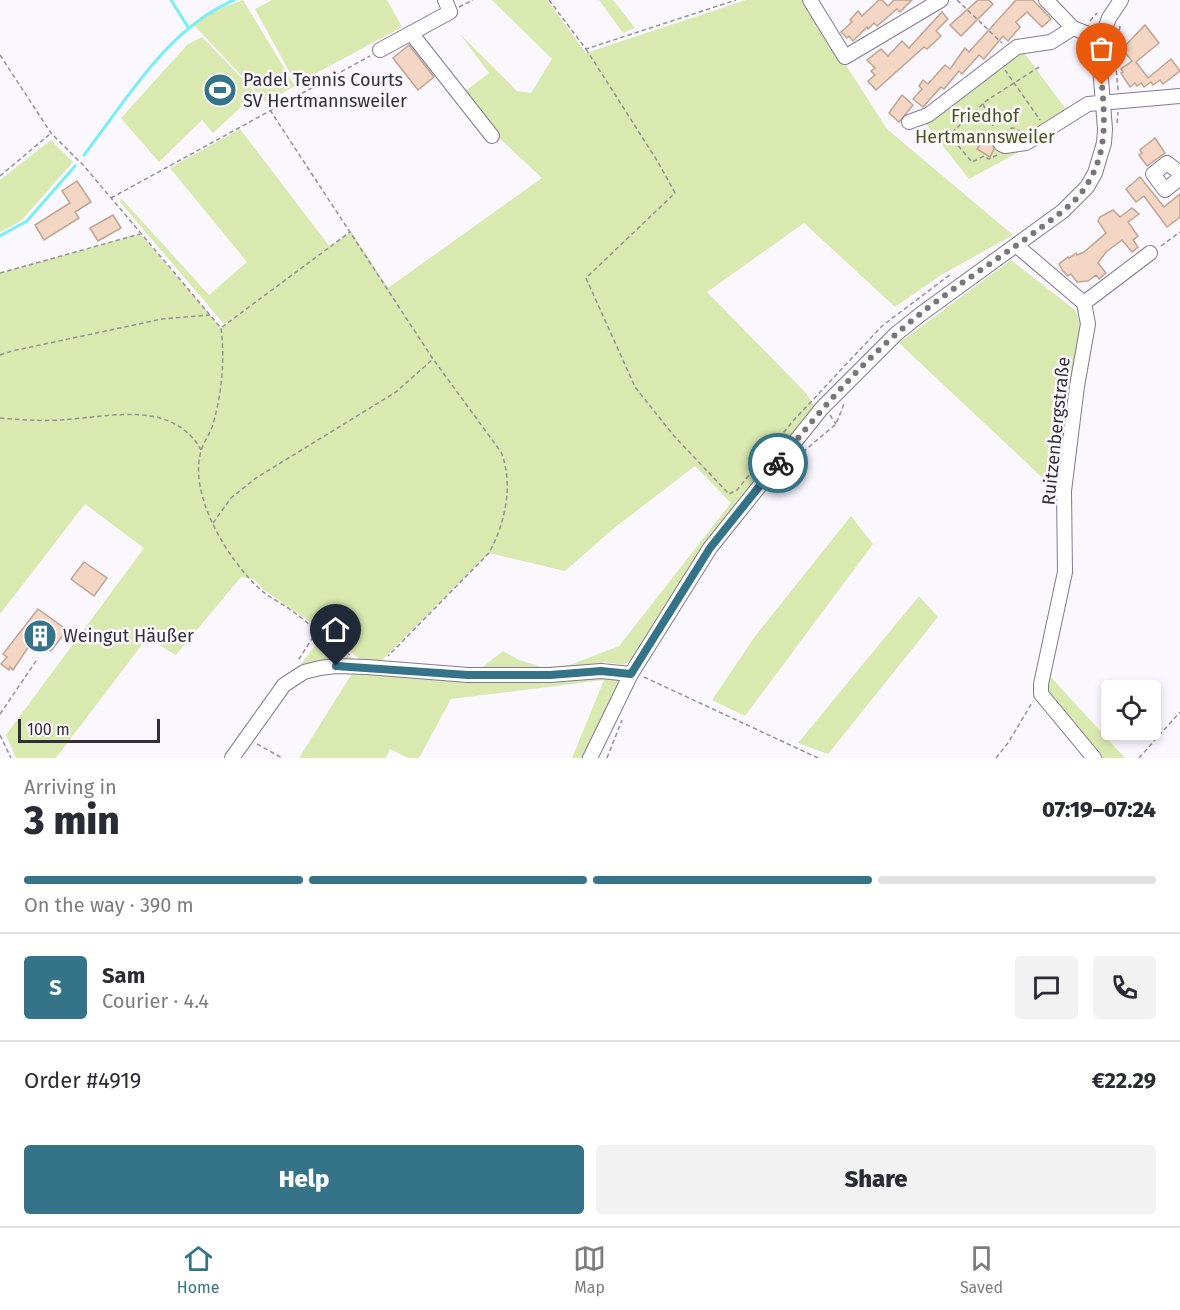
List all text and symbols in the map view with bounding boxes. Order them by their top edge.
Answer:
pin [1076,23,1127,85]
icon: bag [1085,32,1118,65]
place label: Padel Tennis Courts SV Hertmannsweiler [243,69,407,112]
sports icon: Padel Tennis Courts SV Hertmannsweiler [202,72,238,108]
park label: Friedhof Hertmannsweiler [915,105,1055,148]
street label: Ruitzenbergstraße [1037,356,1075,506]
courier [748,433,808,493]
icon: bike [762,447,795,480]
pin [310,604,361,666]
icon: home [319,613,352,646]
building icon: Weingut Häußer [22,618,58,654]
place label: Weingut Häußer [63,625,194,647]
map controls [1101,680,1161,740]
button: locate [1101,680,1161,740]
scale bar [18,716,160,744]
text: 100 m [27,720,70,739]
text: Arriving in [24,775,117,799]
text: 07:19–07:24 [1042,796,1156,823]
text: 3 min [24,798,120,844]
text: On the way · 390 m [24,893,194,917]
button: chat [1015,956,1078,1019]
button: phone [1093,956,1156,1019]
text: Sam [102,962,145,989]
text: S [49,974,62,1001]
text: Courier · 4.4 [102,989,209,1013]
text: Order #4919 [24,1067,141,1094]
text: €22.29 [1092,1067,1156,1094]
button: Help [24,1145,584,1214]
button: Share [596,1145,1156,1214]
tab: Home [177,1242,220,1297]
tab: Map [573,1242,606,1297]
tab: Saved [960,1242,1003,1297]

